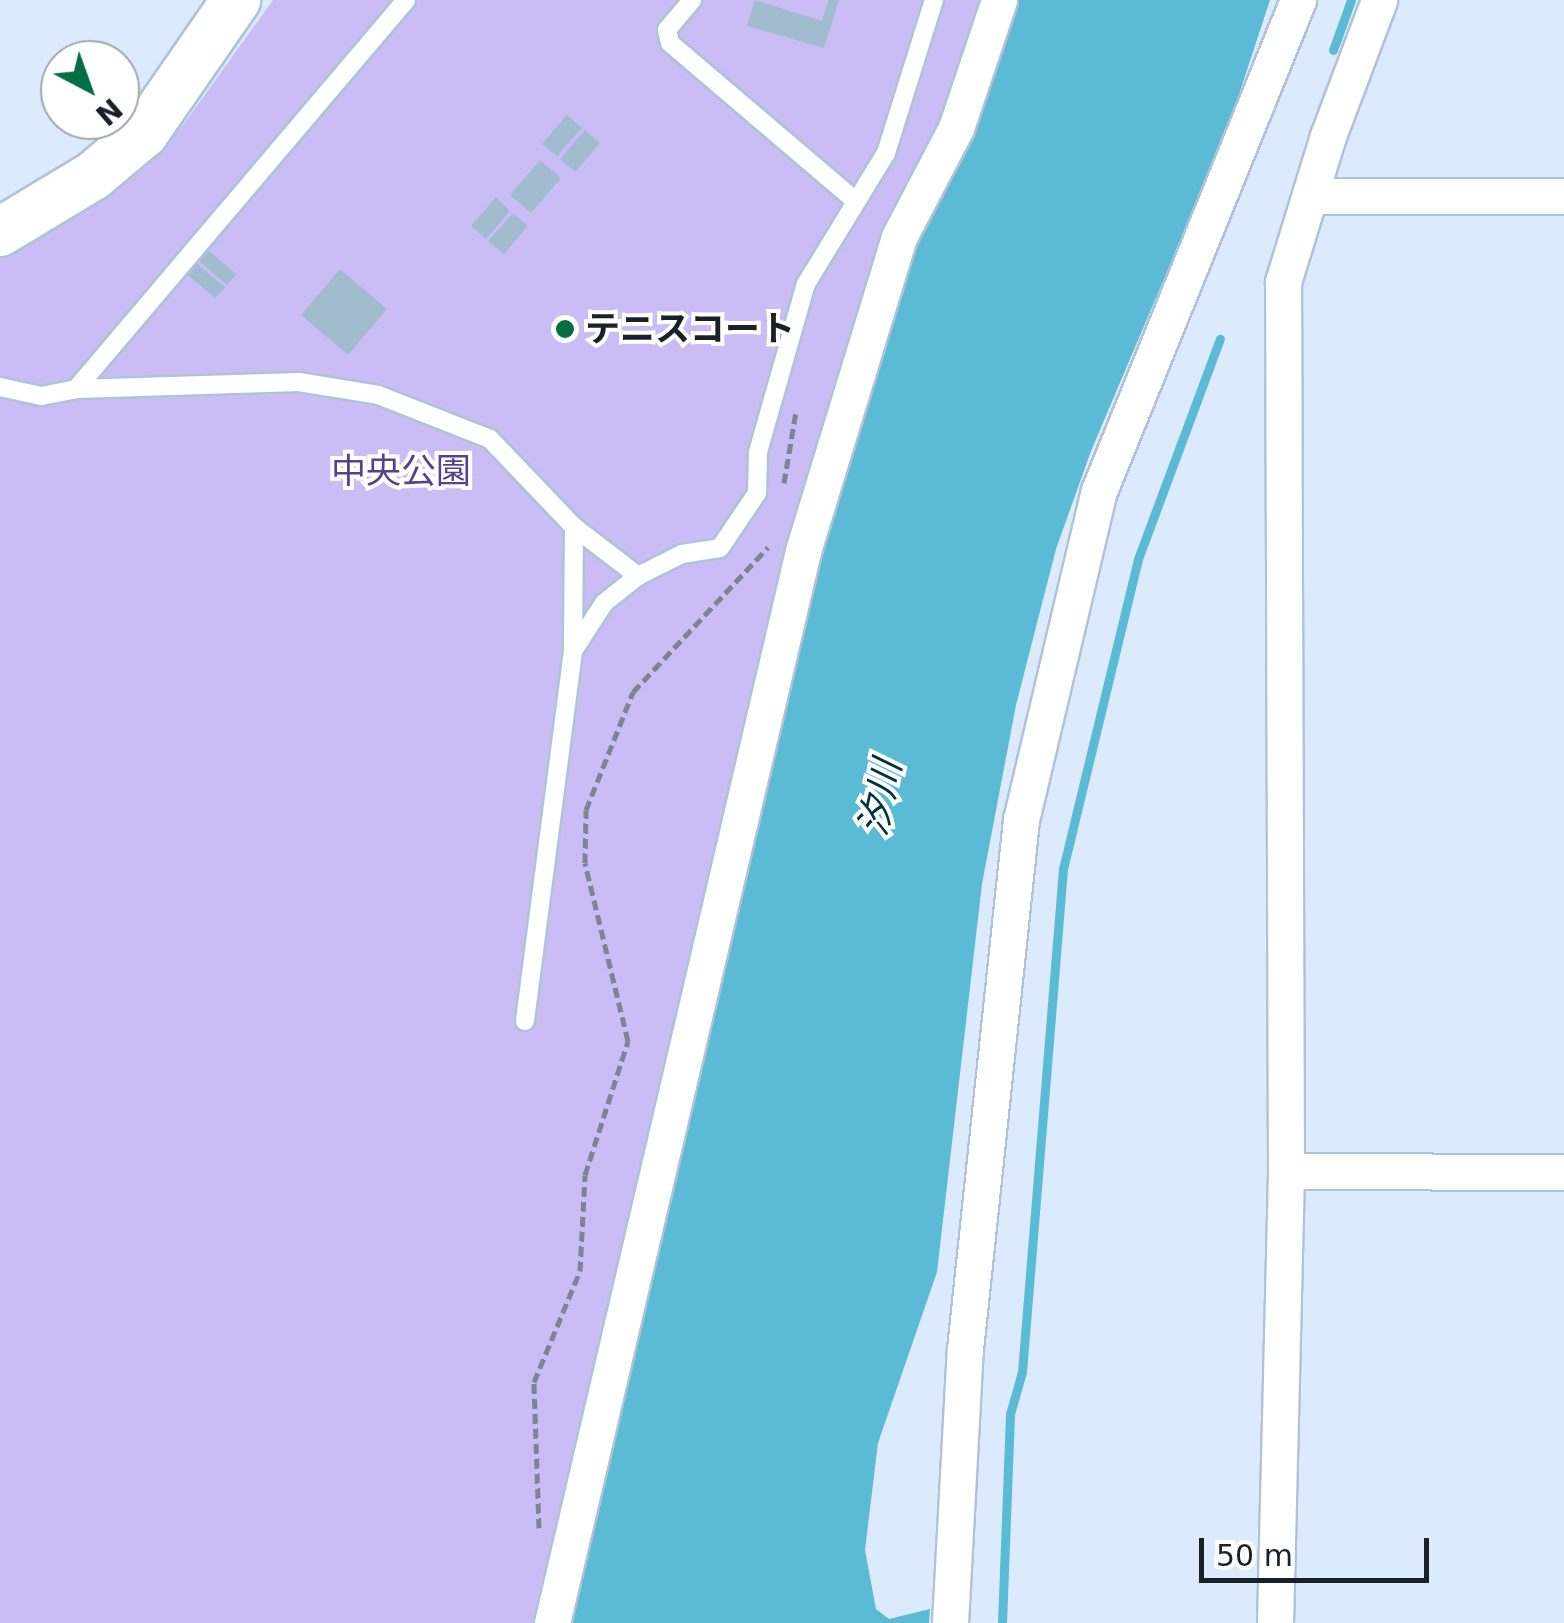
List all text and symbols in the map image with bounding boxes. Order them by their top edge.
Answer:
north arrow [40,40,140,140]
text: N [89,91,128,132]
place label: テニスコート [585,308,795,350]
marker: テニスコート [554,318,576,340]
park label: 中央公園 [331,450,471,492]
water label: 汐川 [851,756,911,840]
scale bar [1204,1518,1434,1580]
text: 50 m [1216,1538,1293,1573]

